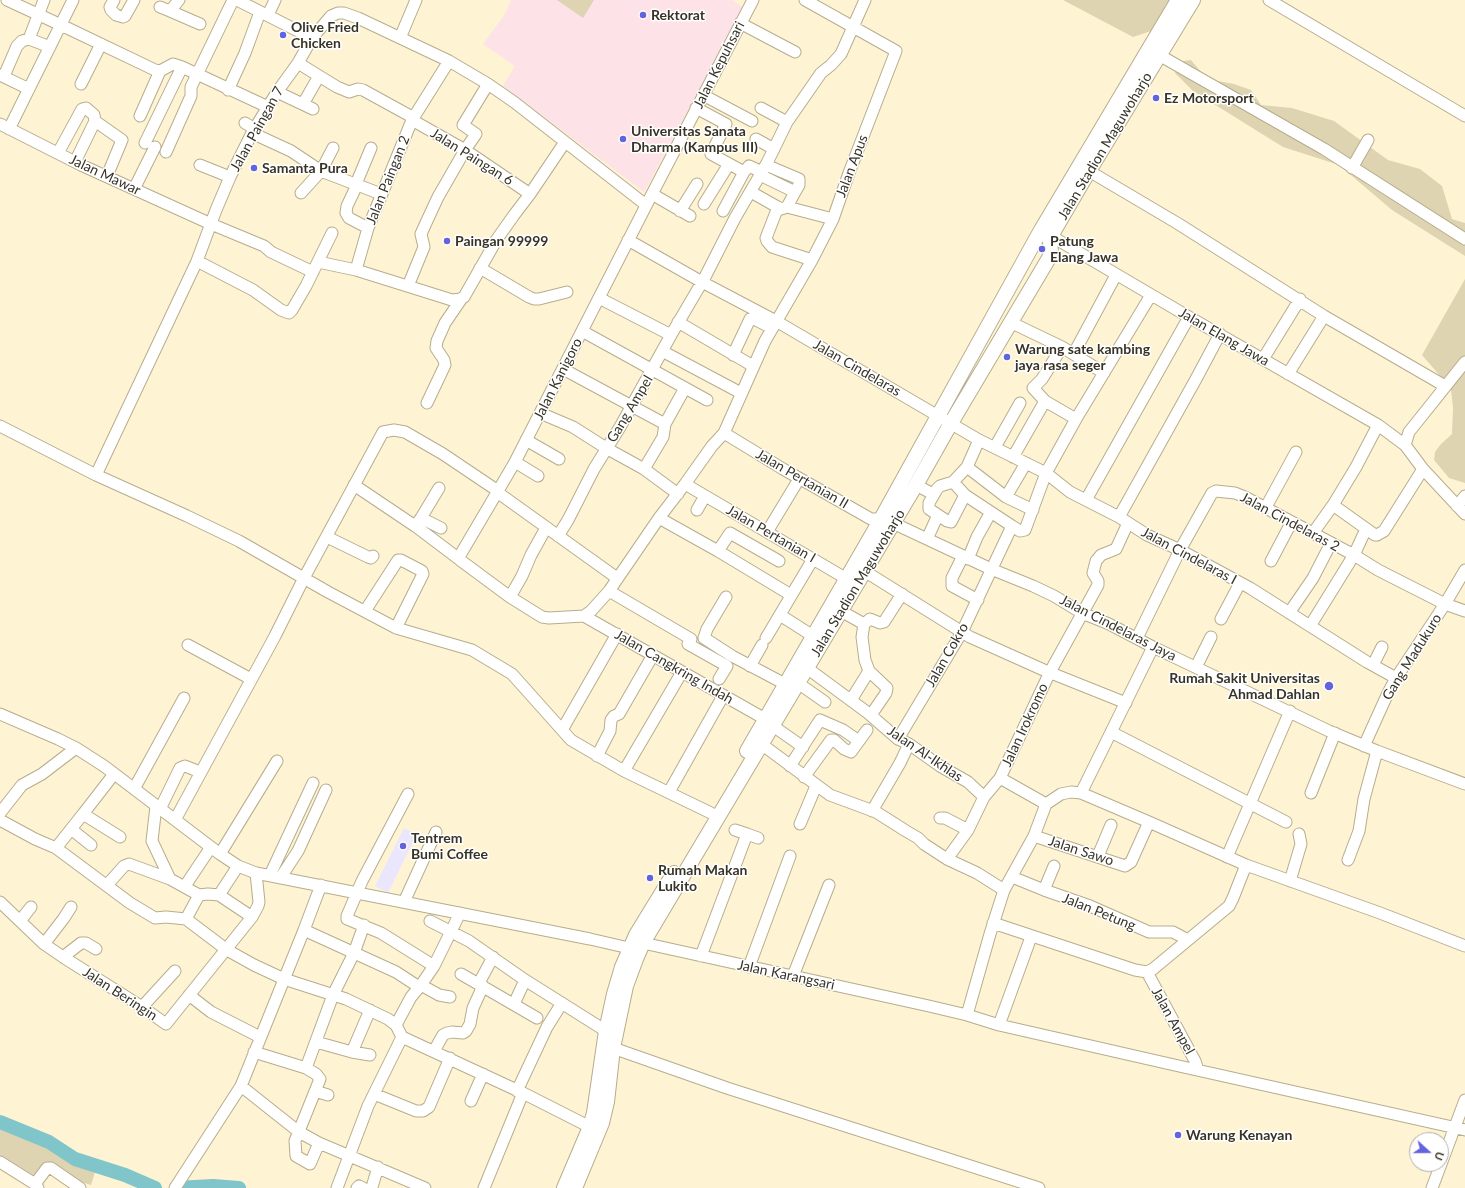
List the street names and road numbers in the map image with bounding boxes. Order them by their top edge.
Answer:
street label: Jalan Kepuhsari [690,19,748,111]
street label: Jalan Stadion Maguwoharjo [1054,69,1156,223]
street label: Jalan Paingan 7 [227,84,287,174]
street label: Jalan Paingan 6 [428,125,516,189]
street label: Jalan Apus [832,132,872,200]
street label: Jalan Paingan 2 [363,133,413,227]
street label: Jalan Mawar [67,151,143,199]
street label: Jalan Elang Jawa [1176,304,1272,370]
street label: Jalan Kanigoro [530,335,586,423]
street label: Jalan Cindelaras [810,336,904,400]
street label: Gang Ampel [603,372,657,446]
street label: Jalan Pertanian II [753,446,851,512]
street label: Jalan Cindelaras 2 [1238,489,1342,555]
street label: Jalan Pertanian I [723,502,819,566]
street label: Jalan Stadion Maguwoharjo [807,506,909,660]
street label: Jalan Cindelaras I [1138,524,1240,588]
street label: Jalan Cindelaras Jaya [1057,591,1179,665]
street label: Gang Madukuro [1379,611,1445,703]
street label: Jalan Cokro [922,620,972,690]
street label: Jalan Cangkring Indah [612,626,736,708]
street label: Jalan Irokromo [998,681,1052,769]
street label: Jalan Al-Ikhlas [884,723,966,785]
street label: Jalan Sawo [1046,833,1116,869]
street label: Jalan Petung [1060,890,1138,934]
street label: Jalan Karangsari [736,956,836,994]
street label: Jalan Beringin [80,964,160,1024]
street label: Jalan Ampel [1148,985,1198,1057]

